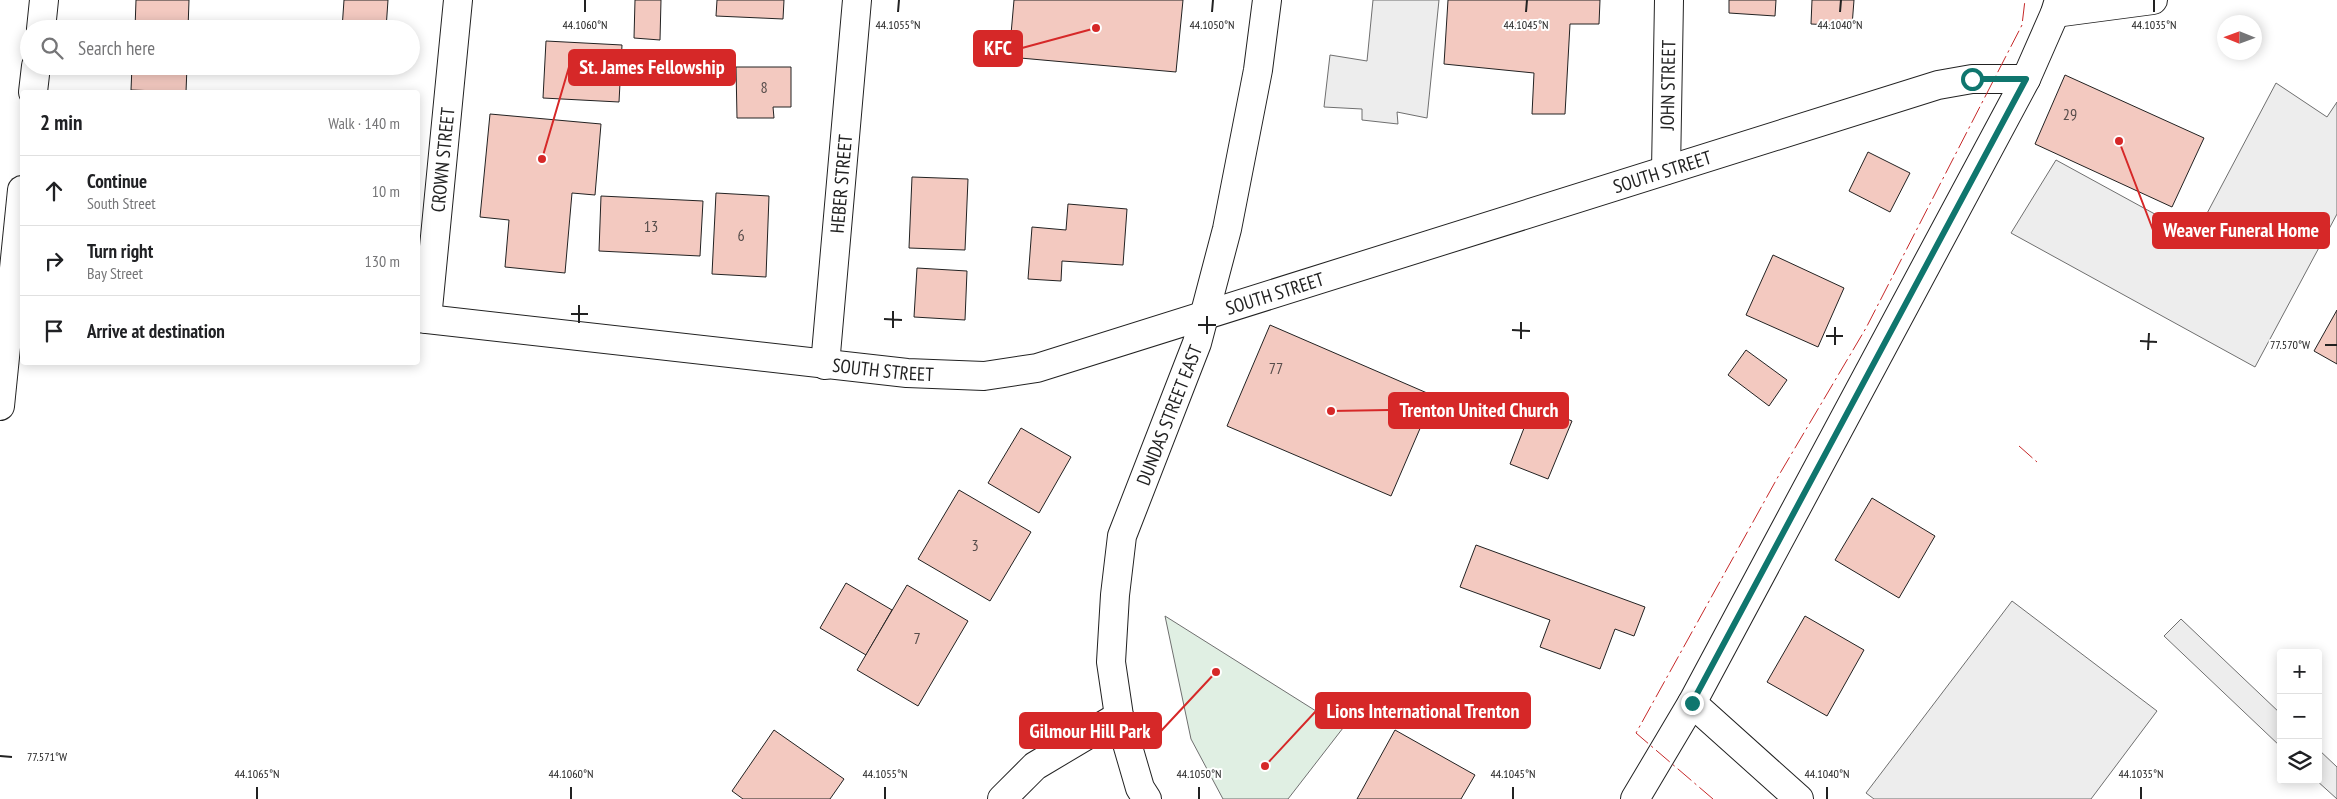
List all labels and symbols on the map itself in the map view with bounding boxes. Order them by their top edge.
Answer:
north arrow [2217,15,2262,60]
text: 44.1060°N [562,17,608,32]
text: 44.1055°N [875,17,921,32]
text: 44.1050°N [1189,17,1235,32]
text: 44.1045°N [1503,17,1549,32]
text: 44.1040°N [1817,17,1863,32]
text: 44.1035°N [2131,17,2177,32]
callout: KFC [974,31,1022,66]
text: KFC [984,35,1012,61]
street label: JOHN STREET [1655,39,1680,131]
callout: St. James Fellowship [569,50,735,85]
text: St. James Fellowship [579,54,725,80]
route start [1961,68,1984,91]
house number: 8 [760,77,768,97]
house number: 29 [2063,104,2077,124]
street label: CROWN STREET [425,106,460,213]
street label: HEBER STREET [825,133,857,234]
street label: SOUTH STREET [1610,145,1715,198]
callout: Weaver Funeral Home [2153,213,2329,248]
house number: 13 [644,216,658,236]
text: Weaver Funeral Home [2162,217,2319,243]
house number: 6 [737,225,745,245]
street label: SOUTH STREET [1223,266,1327,320]
text: 77.570°W [2270,337,2310,352]
street label: DUNDAS STREET EAST [1131,341,1207,489]
street label: SOUTH STREET [831,353,935,386]
house number: 77 [1269,358,1283,378]
callout: Trenton United Church [1389,393,1568,428]
text: Trenton United Church [1400,397,1558,423]
house number: 3 [971,535,979,555]
house number: 7 [913,628,921,648]
route end [1681,692,1704,715]
callout: Lions International Trenton [1316,693,1530,728]
text: Lions International Trenton [1327,698,1519,724]
callout: Gilmour Hill Park [1020,713,1161,748]
text: Gilmour Hill Park [1030,718,1151,744]
text: 77.571°W [27,749,67,764]
text: 44.1065°N [234,766,280,781]
text: 44.1060°N [548,766,594,781]
text: 44.1055°N [862,766,908,781]
text: 44.1050°N [1176,766,1222,781]
text: 44.1045°N [1490,766,1536,781]
text: 44.1040°N [1804,766,1850,781]
text: 44.1035°N [2118,766,2164,781]

